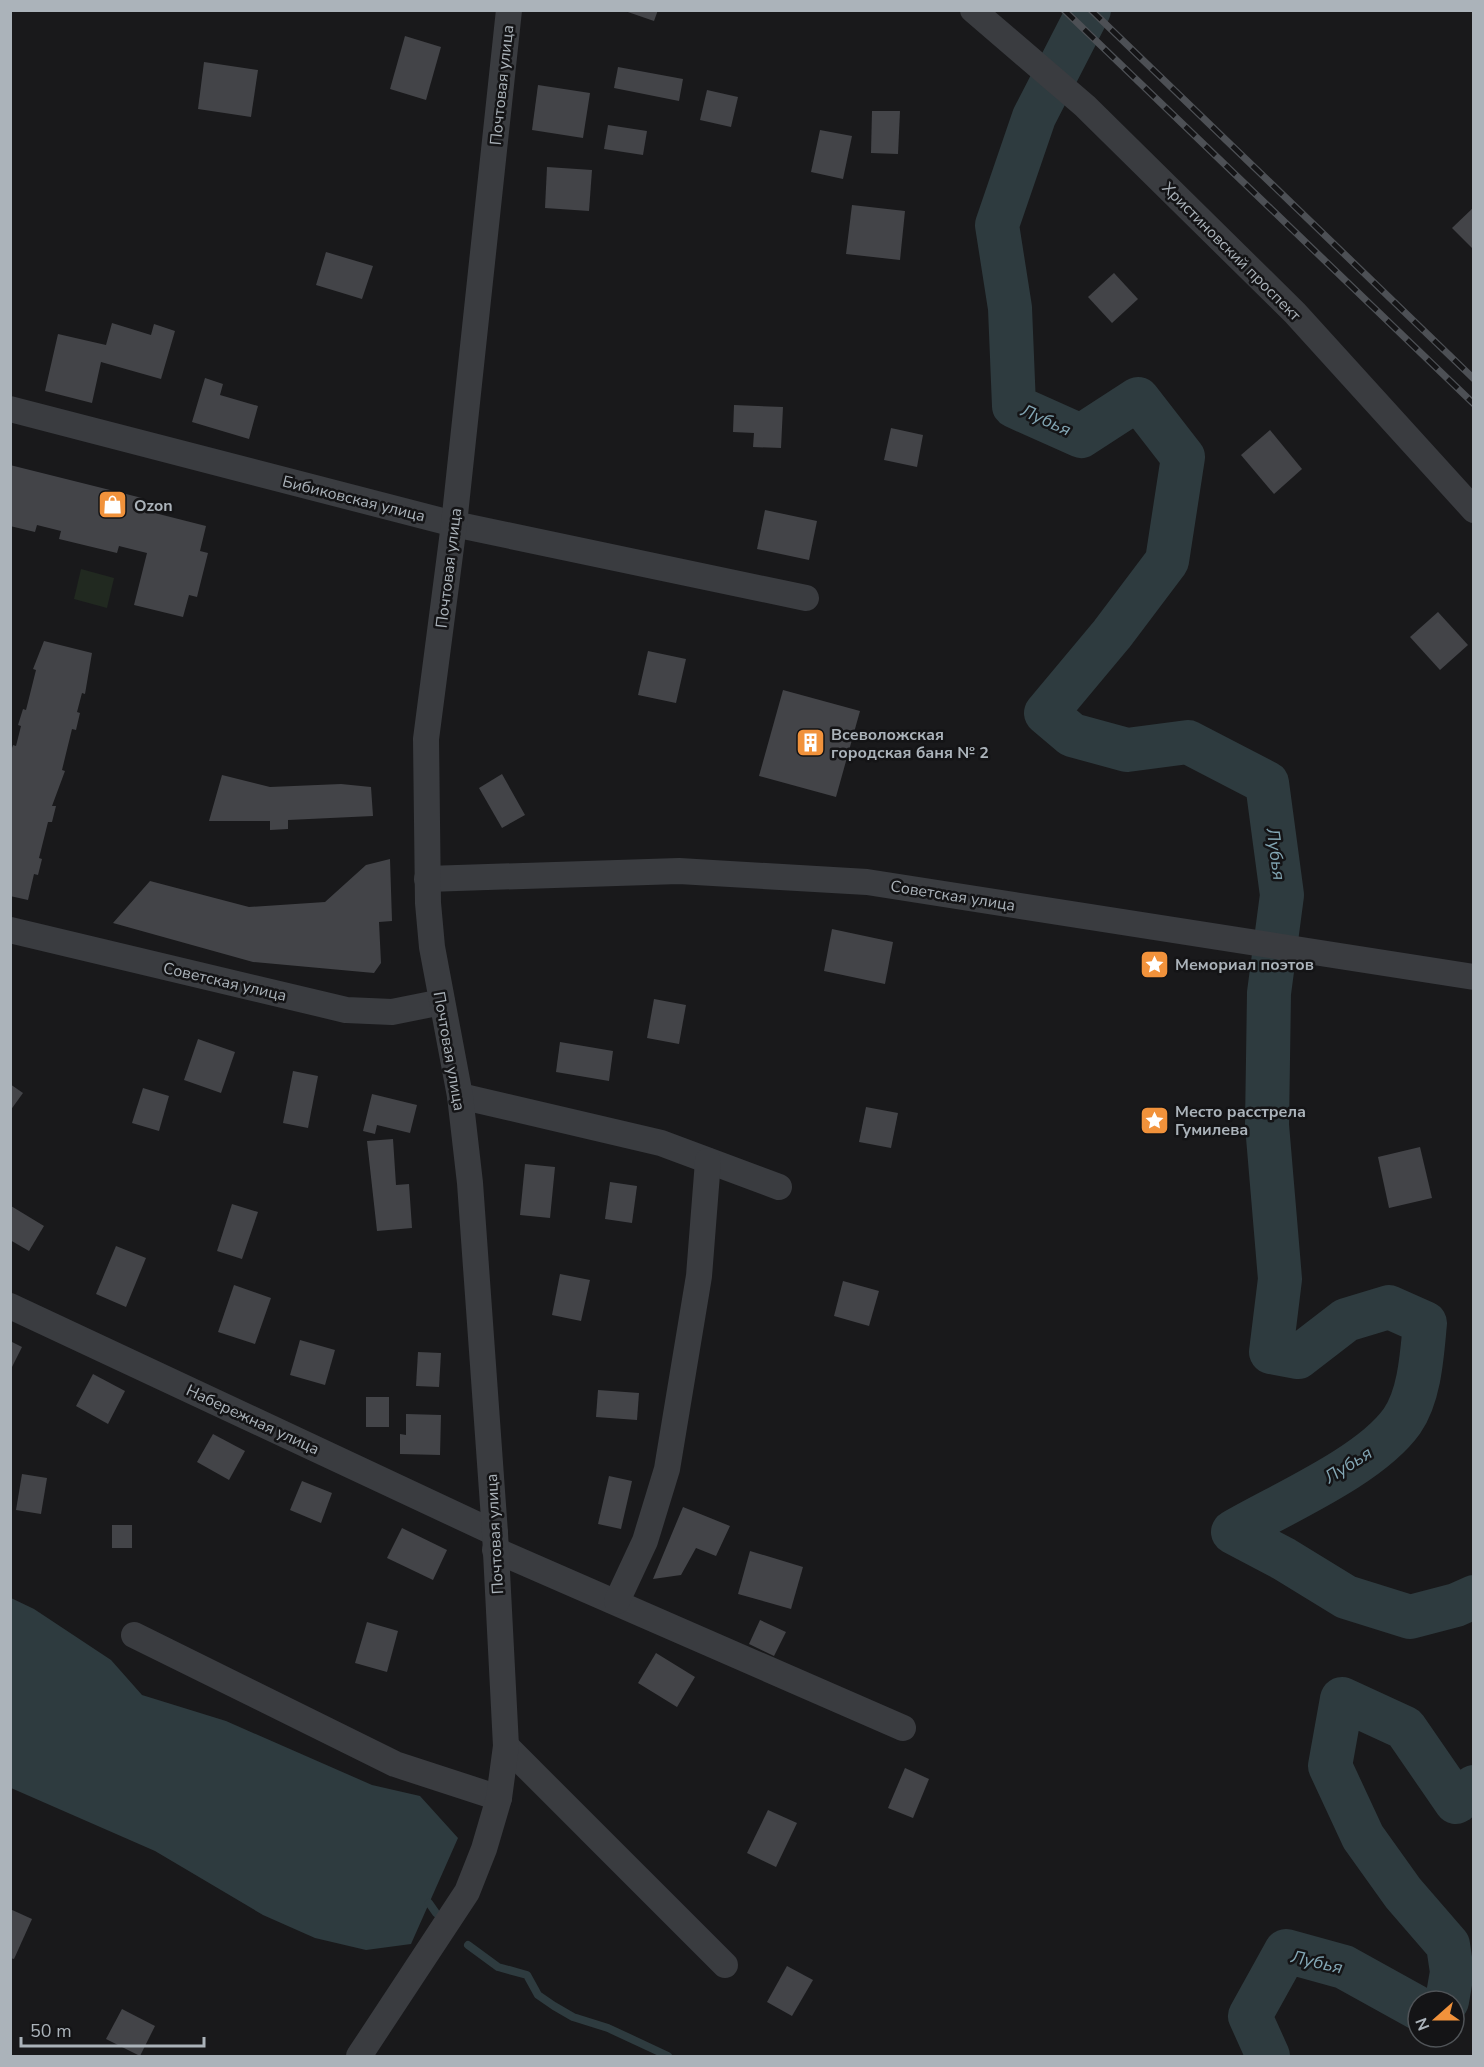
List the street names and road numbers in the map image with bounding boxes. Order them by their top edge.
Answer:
street label: Почтовая улица [485,24,519,146]
street label: Христиновский проспект [1157,177,1306,327]
street label: Бибиковская улица [280,471,427,527]
street label: Почтовая улица [431,507,467,629]
street label: Советская улица [889,875,1017,917]
street label: Советская улица [161,957,289,1007]
street label: Почтовая улица [428,990,470,1113]
street label: Набережная улица [182,1379,323,1460]
street label: Почтовая улица [481,1473,509,1595]

